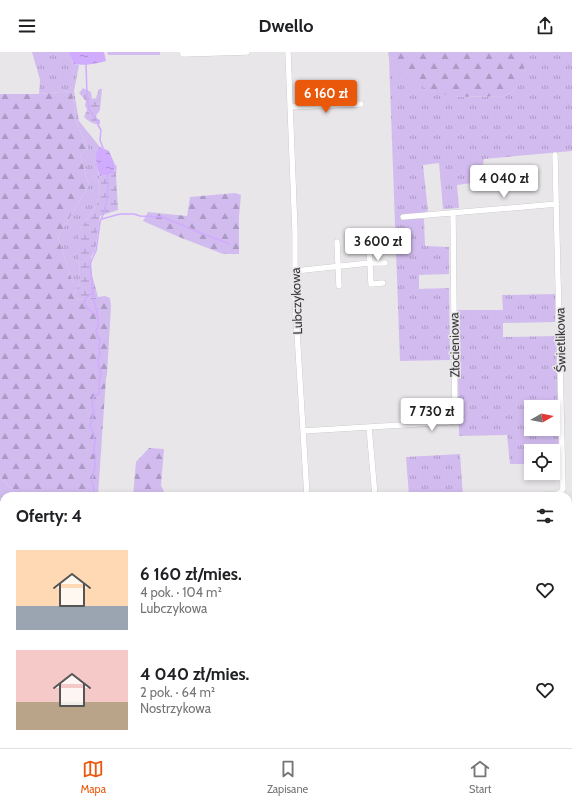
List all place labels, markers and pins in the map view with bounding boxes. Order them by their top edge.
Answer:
pin: 6 160 zł [285,80,367,114]
pin: 4 040 zł [463,165,545,199]
pin: 3 600 zł [337,228,419,262]
pin: 7 730 zł [391,398,473,432]

